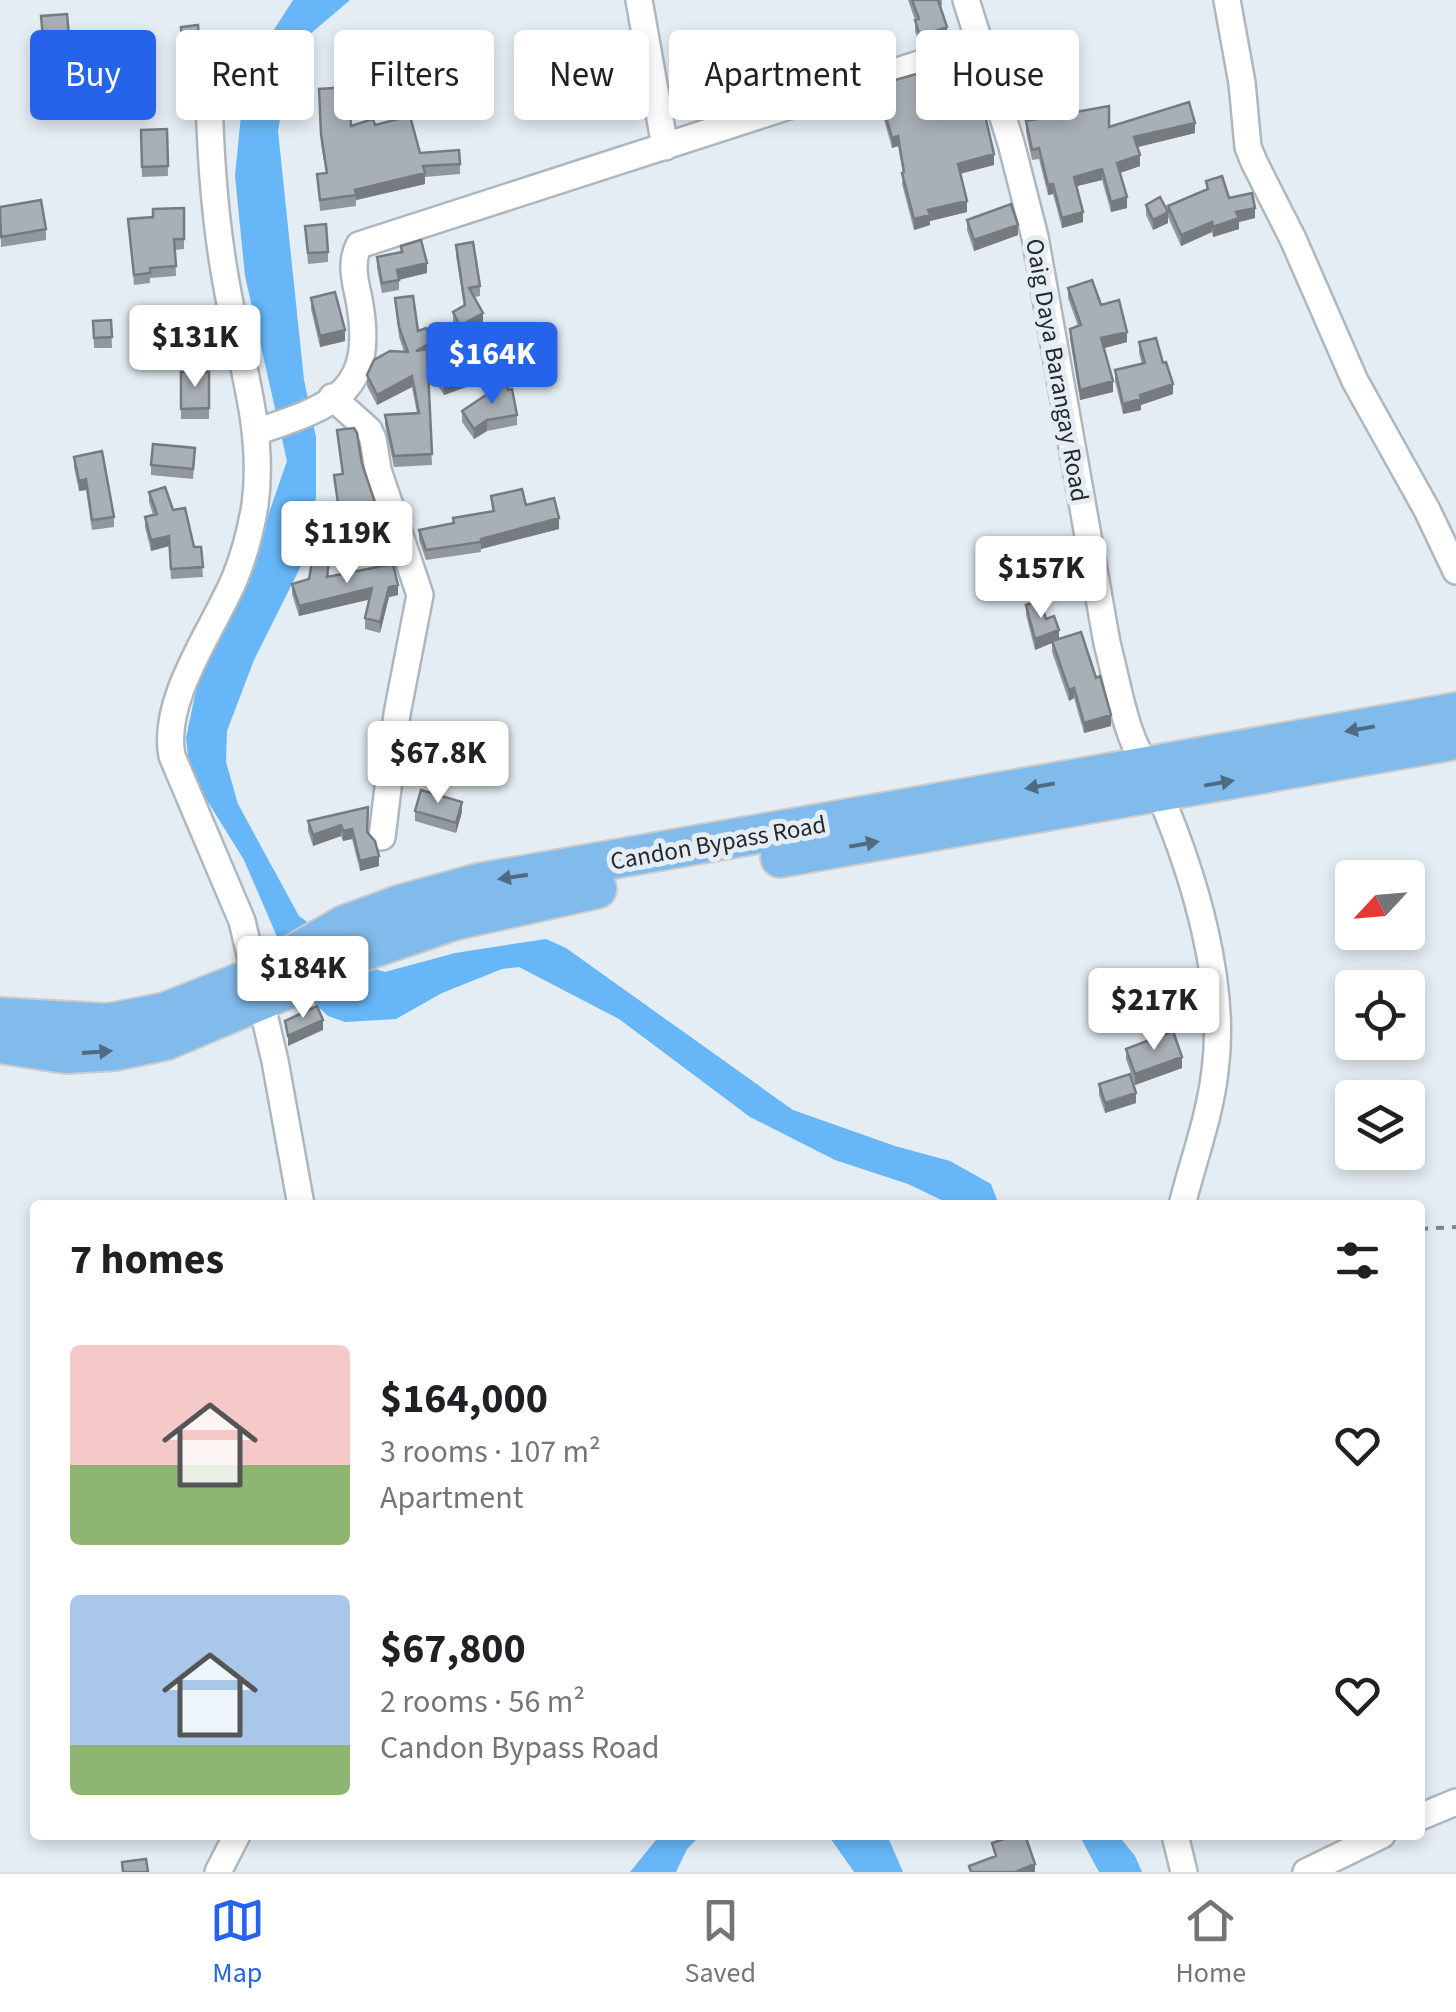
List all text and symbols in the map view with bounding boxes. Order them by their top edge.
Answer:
chip: Buy [30,30,156,120]
chip: Rent [176,30,314,120]
chip: Filters [334,30,494,120]
chip: New [514,30,649,120]
chip: Apartment [669,30,896,120]
chip: House [916,30,1079,120]
street label: Oaig Daya Barangay Road [1016,236,1098,505]
pin: $131K [125,305,265,390]
text: $131K [151,314,239,360]
pin: $164K [422,322,562,407]
text: $164K [448,331,536,377]
pin: $119K [277,501,417,586]
text: $119K [303,510,391,556]
pin: $157K [971,536,1111,621]
text: $157K [997,545,1085,591]
pin: $67.8K [357,721,519,806]
one-way arrow [1344,722,1375,737]
text: $67.8K [390,730,486,776]
one-way arrow [1203,775,1235,790]
one-way arrow [1024,778,1055,794]
street label: Candon Bypass Road [607,806,829,880]
one-way arrow [849,836,880,851]
north arrow [1335,860,1425,950]
map controls [1335,860,1425,1170]
one-way arrow [497,870,528,886]
pin: $184K [233,936,373,1021]
text: $184K [259,945,347,991]
pin: $217K [1084,968,1224,1053]
button: locate [1335,970,1425,1060]
text: $217K [1110,977,1198,1023]
one-way arrow [81,1044,113,1060]
button: layers [1335,1080,1425,1170]
text: 7 homes [70,1230,224,1290]
icon: filters [1330,1233,1385,1288]
text: $164,000 [380,1369,548,1429]
icon: home [150,1385,270,1505]
icon: heart [1330,1418,1385,1473]
text: 3 rooms · 107 m² [380,1429,601,1475]
text: Apartment [380,1475,523,1521]
text: $67,800 [380,1619,526,1679]
icon: home [150,1635,270,1755]
icon: heart [1330,1668,1385,1723]
text: 2 rooms · 56 m² [380,1679,585,1725]
text: Candon Bypass Road [380,1725,660,1771]
tab: Map [210,1893,265,1993]
tab: Saved [684,1893,756,1993]
tab: Home [1176,1893,1246,1993]

